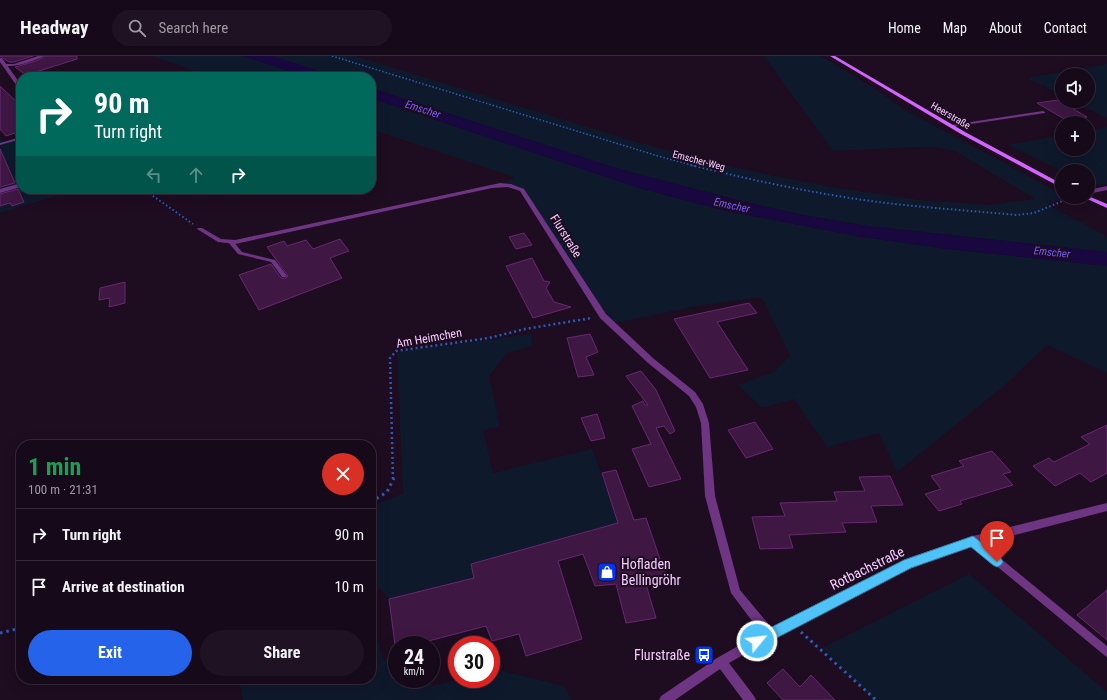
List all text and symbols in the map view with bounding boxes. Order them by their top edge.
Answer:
search box [112,10,392,46]
text: Headway [20,16,88,39]
icon: search [126,17,148,39]
text: Search here [158,19,228,37]
text: Home [888,20,921,36]
text: Map [943,20,967,36]
text: About [989,20,1022,36]
text: Contact [1044,20,1087,36]
map controls [1055,68,1095,204]
button: sound [1055,68,1095,108]
text: 90 m [94,87,150,120]
icon: right [28,88,80,140]
water label: Emscher [403,98,443,122]
street label: Heerstraße [929,100,973,131]
button: + [1055,116,1095,156]
text: Turn right [94,121,162,142]
street label: Emscher-Weg [671,148,726,173]
icon: left [143,164,165,186]
icon: ahead [185,164,207,186]
icon: right [227,164,249,186]
button: − [1055,164,1095,204]
water label: Emscher [713,195,752,216]
street label: Flurstraße [547,212,585,260]
water label: Emscher [1033,244,1072,261]
street label: Am Heimchen [395,325,463,351]
text: 1 min [28,453,81,481]
button: close [322,453,364,495]
text: 100 m · 21:31 [28,482,98,497]
pin [980,521,1014,562]
icon: right [28,524,50,546]
text: Turn right [62,526,121,544]
text: 90 m [334,526,364,544]
icon: arrive [986,527,1008,549]
street label: Rotbachstraße [827,543,907,593]
place label: Hofladen Bellingröhr [621,556,681,588]
shop icon: Hofladen Bellingröhr [596,561,618,583]
icon: arrive [28,576,50,598]
text: Arrive at destination [62,578,185,596]
text: 10 m [334,578,364,596]
position arrow [736,620,778,662]
button: Exit [28,630,192,676]
button: Share [200,630,364,676]
speed limit sign: 30 [448,636,500,688]
bus stop icon: Flurstraße [693,644,715,666]
text: 24 [404,645,424,669]
place label: Flurstraße [634,647,690,663]
text: km/h [404,666,424,677]

